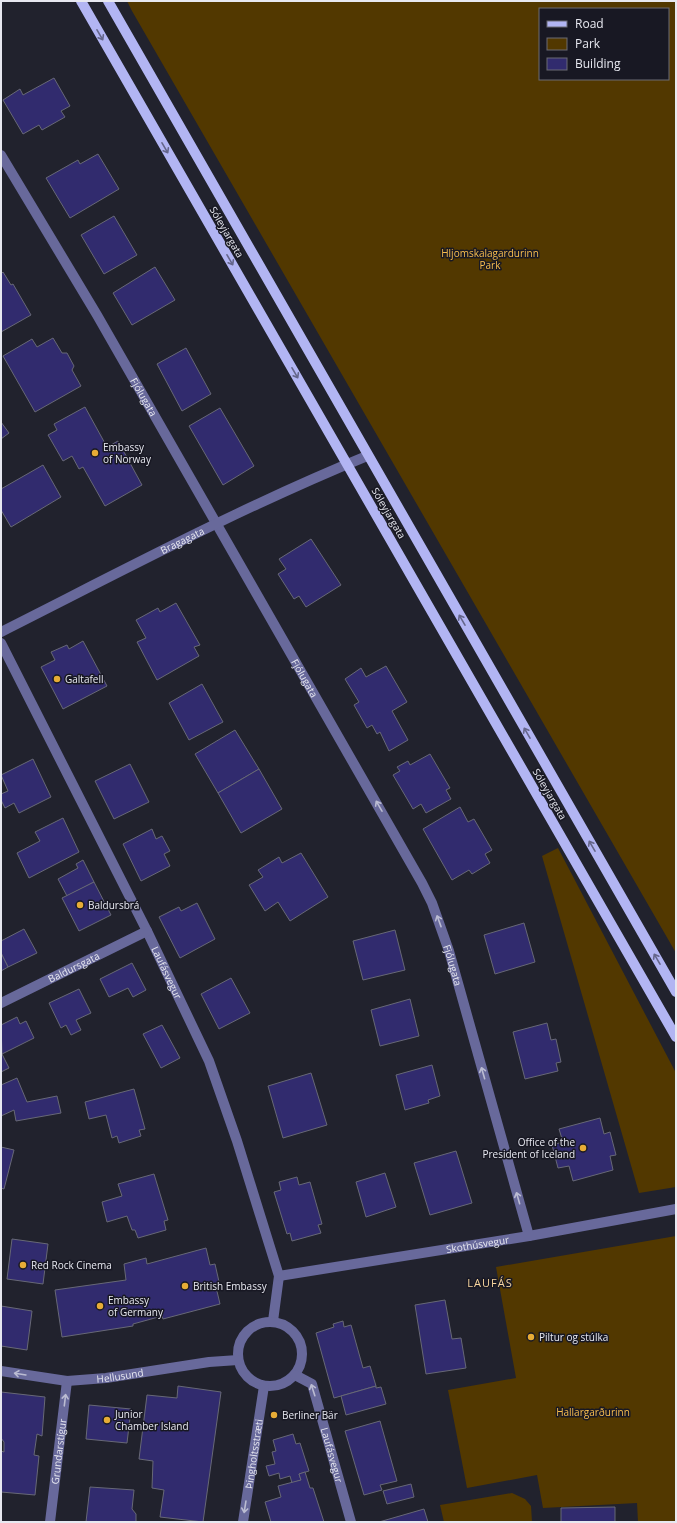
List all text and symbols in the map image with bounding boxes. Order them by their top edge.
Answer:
legend [539,8,669,80]
text: Road [575,15,604,32]
one-way arrow [97,29,104,41]
text: Park [575,35,601,52]
text: Building [575,55,621,72]
one-way arrow [161,142,169,154]
street label: Sóleyjargata [207,204,247,260]
park label: Hljomskalagardurinn Park [441,246,539,272]
one-way arrow [226,254,234,266]
one-way arrow [291,367,299,379]
street label: Fjólugata [127,375,161,419]
place label: Embassy of Norway [103,440,152,466]
marker: Embassy of Norway [90,448,100,458]
street label: Sóleyjargata [369,485,409,541]
street label: Bragagata [158,524,206,557]
one-way arrow [458,615,466,627]
street label: Fjólugata [288,656,321,700]
place label: Galtafell [65,672,104,686]
marker: Galtafell [52,674,62,684]
one-way arrow [522,727,530,739]
street label: Sóleyjargata [530,766,570,822]
one-way arrow [374,800,382,812]
one-way arrow [587,840,595,852]
place label: Baldursbrá [88,898,139,912]
marker: Baldursbrá [75,900,85,910]
one-way arrow [434,916,442,928]
street label: Fjólugata [440,942,465,988]
street label: Laufásvegur [148,944,185,1001]
street label: Baldursgata [46,949,102,986]
one-way arrow [652,953,660,965]
one-way arrow [479,1067,486,1080]
place label: Office of the President of Iceland [482,1135,575,1161]
marker: Office of the President of Iceland [578,1143,588,1153]
one-way arrow [514,1192,521,1205]
street label: Skothúsvegur [445,1232,510,1256]
place label: Red Rock Cinema [31,1258,112,1272]
marker: Red Rock Cinema [18,1260,28,1270]
district label: LAUFÁS [467,1275,513,1290]
place label: British Embassy [193,1279,268,1293]
marker: British Embassy [180,1281,190,1291]
place label: Embassy of Germany [108,1293,164,1319]
marker: Embassy of Germany [95,1301,105,1311]
place label: Piltur og stúlka [539,1330,608,1344]
marker: Piltur og stúlka [526,1332,536,1342]
street label: Hellusund [96,1365,144,1386]
one-way arrow [14,1370,27,1378]
one-way arrow [309,1385,317,1397]
one-way arrow [61,1394,69,1407]
park label: Hallargarðurinn [556,1405,630,1419]
place label: Junior Chamber Island [114,1407,189,1433]
place label: Berliner Bär [282,1408,338,1422]
marker: Berliner Bär [269,1410,279,1420]
marker: Junior Chamber Island [102,1415,112,1425]
street label: Grundarstígur [48,1418,69,1485]
street label: Þingholtsstræti [241,1418,266,1490]
street label: Laufásvegur [318,1426,347,1484]
one-way arrow [241,1500,249,1513]

